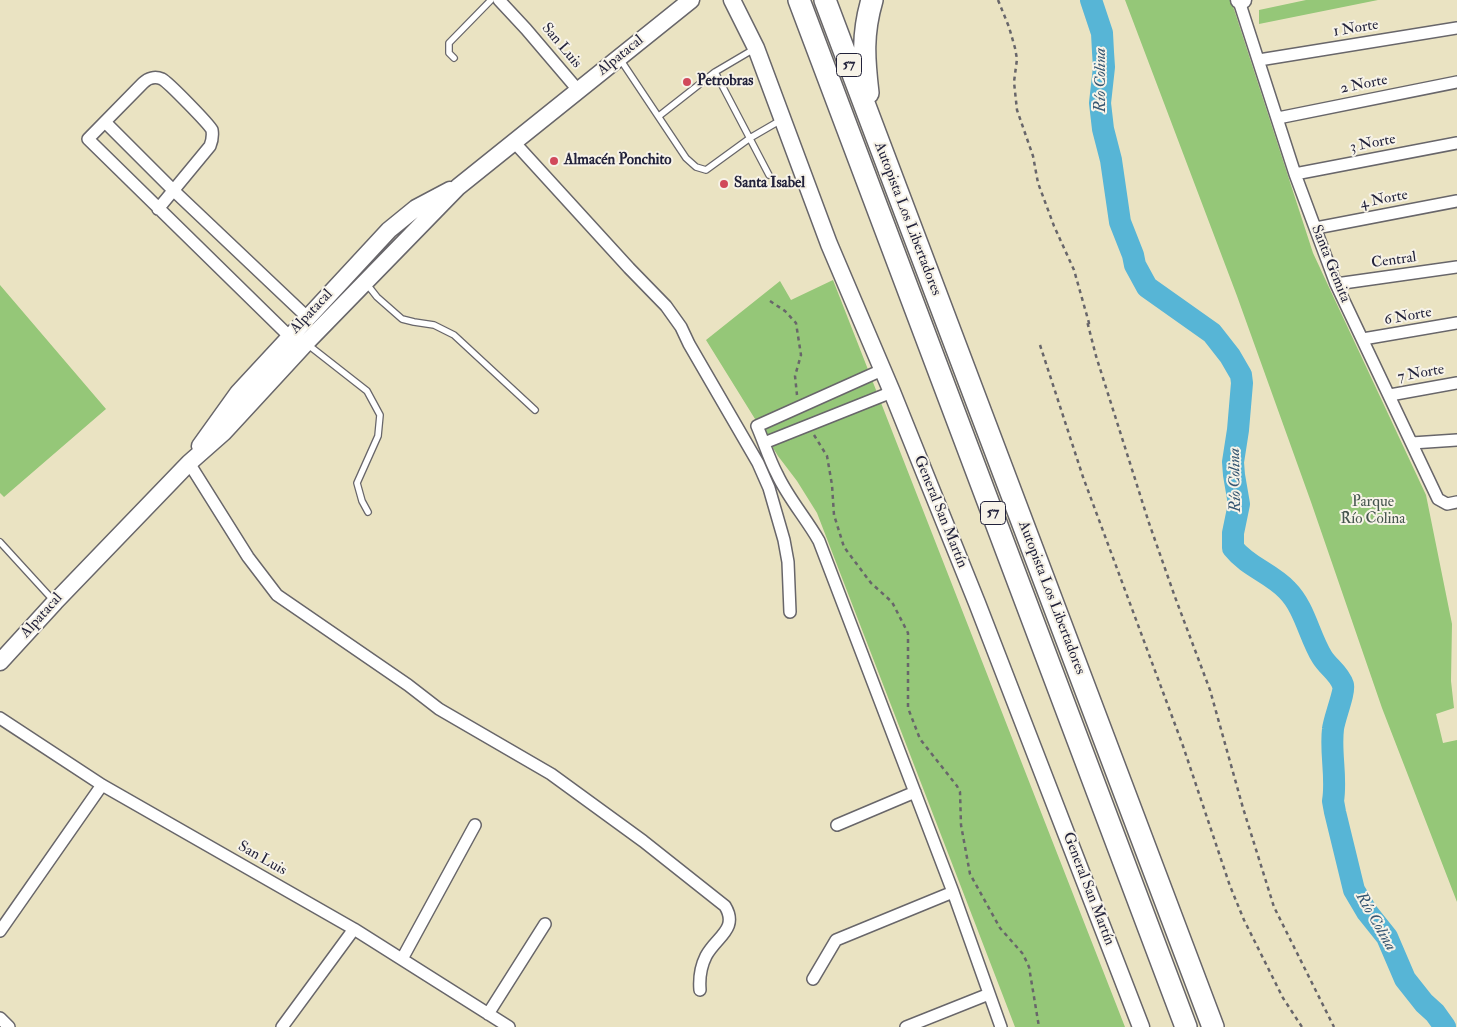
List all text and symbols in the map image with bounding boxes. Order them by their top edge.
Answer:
street label: 1 Norte [1332,17,1380,41]
street label: San Luis [537,20,585,72]
street label: Alpatacal [594,32,648,80]
water label: Río Colina [1092,48,1112,112]
road number: 57 [836,54,862,76]
street label: 2 Norte [1339,72,1389,98]
place label: Petrobras [697,73,753,91]
marker: Petrobras [681,76,693,88]
street label: 3 Norte [1349,131,1397,157]
street label: Autopista Los Libertadores [869,140,945,298]
place label: Almacén Ponchito [564,152,671,170]
marker: Almacén Ponchito [548,155,560,167]
place label: Santa Isabel [734,175,805,193]
marker: Santa Isabel [718,178,730,190]
street label: 4 Norte [1359,187,1409,213]
street label: Santa Gemita [1306,223,1354,305]
street label: Central [1370,249,1418,273]
street label: Alpatacal [287,286,337,338]
street label: 6 Norte [1383,304,1433,330]
street label: 7 Norte [1396,361,1446,387]
water label: Río Colina [1226,448,1246,512]
street label: General San Martín [909,453,971,571]
park label: Parque Río Colina [1341,494,1405,529]
road number: 57 [980,502,1006,524]
street label: Autopista Los Libertadores [1013,519,1089,677]
street label: Alpatacal [17,590,67,642]
street label: General San Martín [1058,830,1118,948]
street label: San Luis [234,838,290,880]
water label: Río Colina [1351,889,1399,955]

